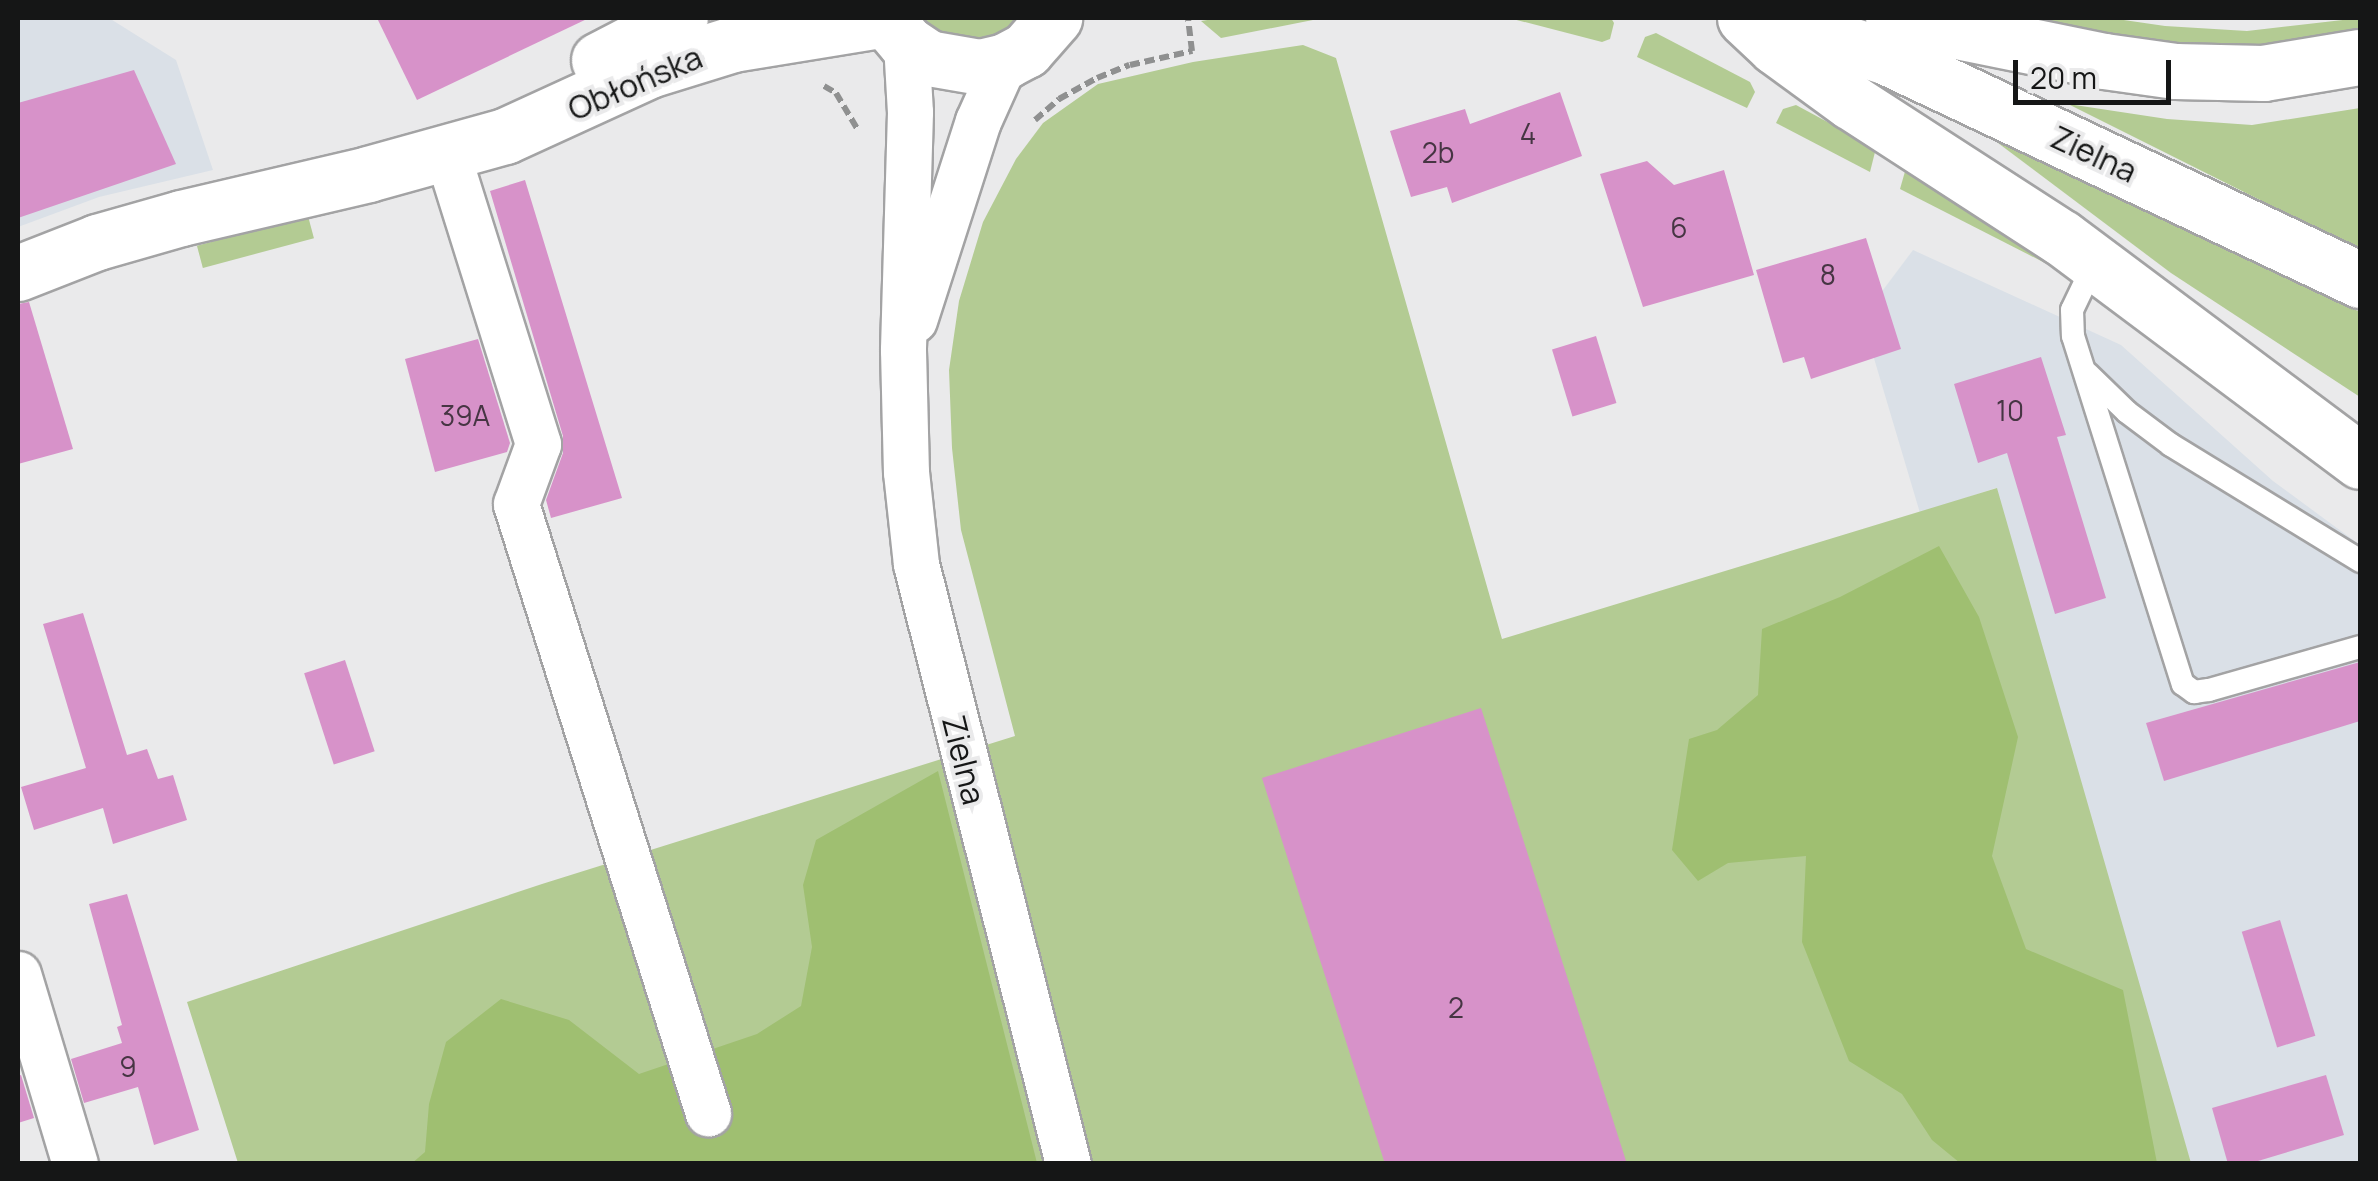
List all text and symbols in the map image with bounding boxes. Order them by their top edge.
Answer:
street label: Obłońska [562,38,708,128]
scale bar [2018,40,2176,102]
text: 20 m [2030,57,2097,98]
house number: 4 [1520,116,1536,150]
street label: Zielna [2045,118,2143,190]
house number: 2b [1422,135,1454,169]
house number: 6 [1670,210,1688,244]
house number: 8 [1820,257,1836,291]
house number: 10 [1996,393,2024,427]
house number: 39A [440,398,490,432]
street label: Zielna [934,712,994,808]
house number: 2 [1448,990,1464,1024]
house number: 9 [119,1049,137,1083]

